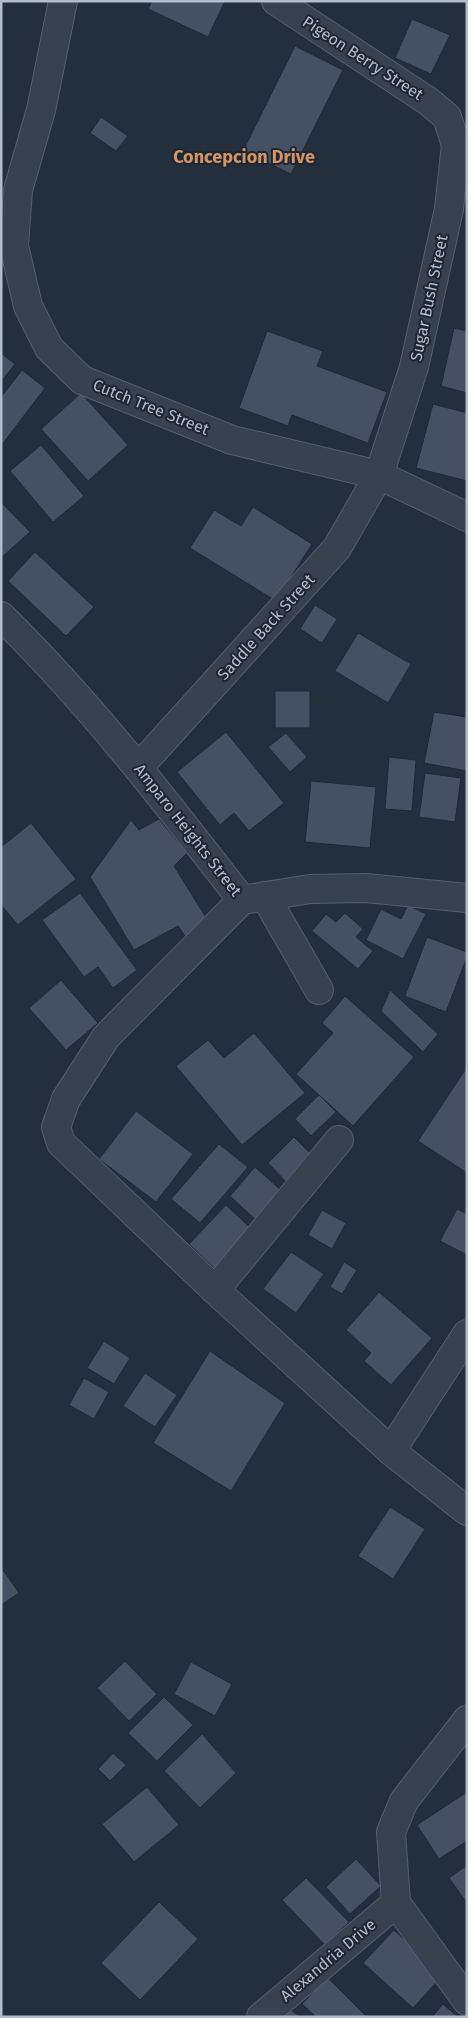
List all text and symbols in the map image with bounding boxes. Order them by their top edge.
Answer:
street label: Pigeon Berry Street [299,12,427,104]
district label: Concepcion Drive [173,146,315,168]
street label: Sugar Bush Street [406,233,452,363]
street label: Cutch Tree Street [90,375,212,439]
street label: Saddle Back Street [213,570,319,684]
street label: Amparo Heights Street [130,760,246,900]
street label: Alexandria Drive [276,1915,380,2005]

